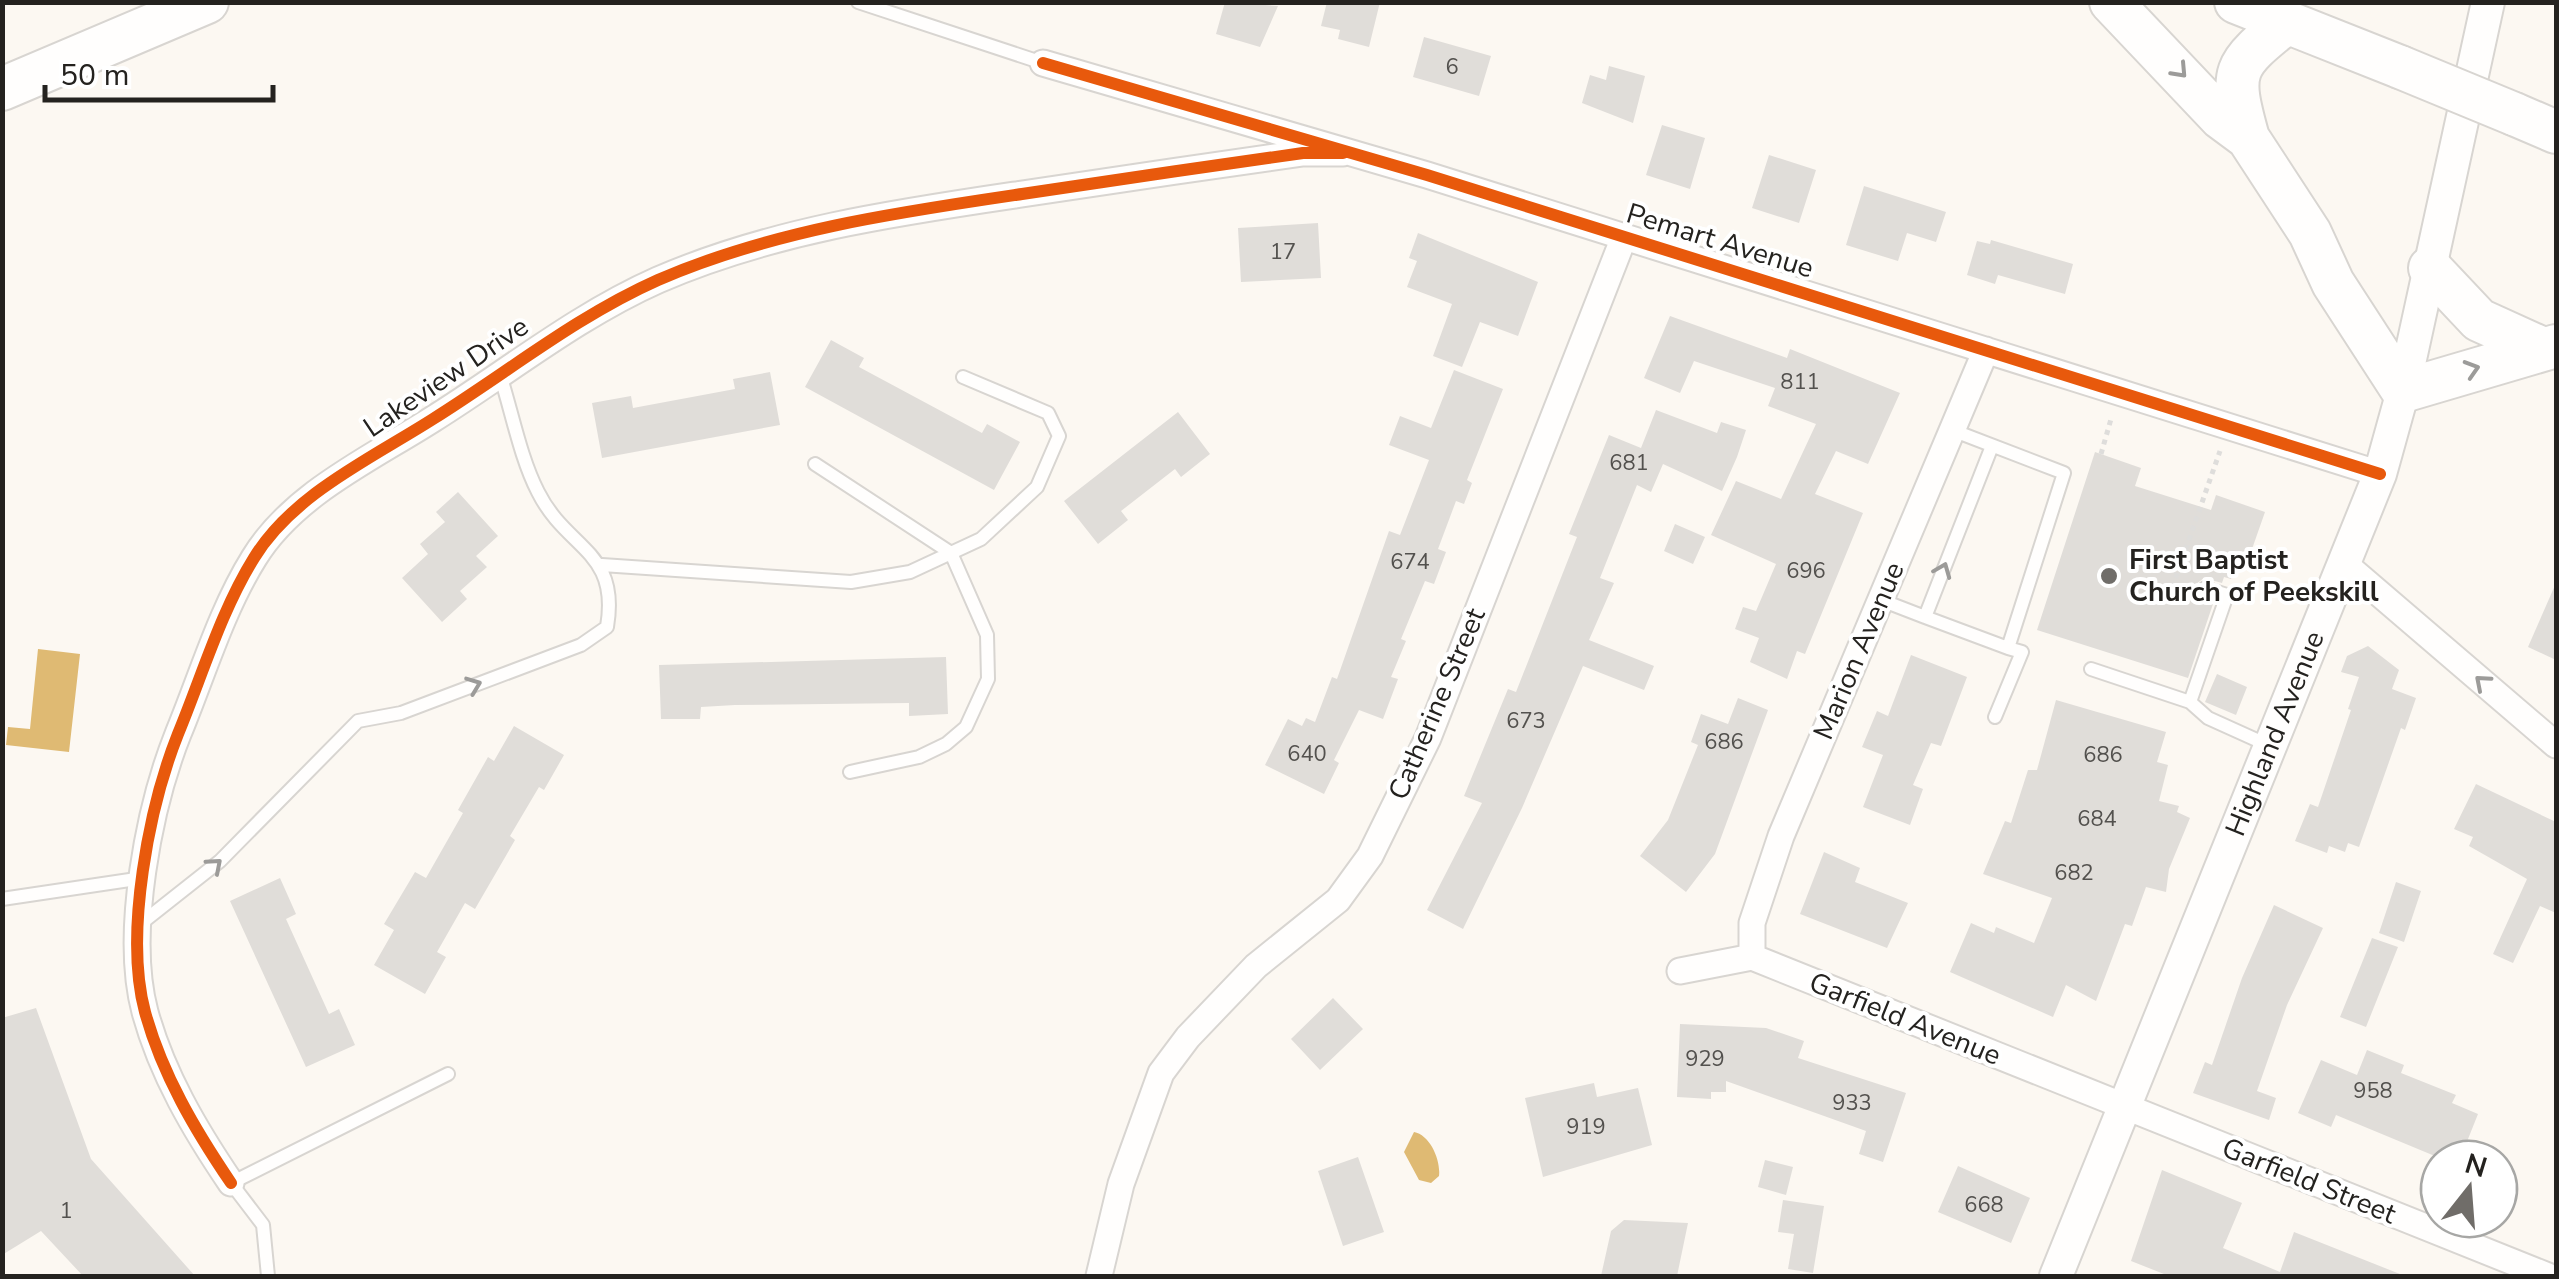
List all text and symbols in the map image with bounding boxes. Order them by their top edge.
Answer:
scale bar [45,40,272,102]
house number: 6 [1445,52,1459,82]
text: 50 m [60,55,129,96]
one-way arrow [2168,59,2186,78]
street label: Pemart Avenue [1622,194,1818,288]
house number: 17 [1270,237,1296,267]
street label: Lakeview Drive [356,308,536,446]
one-way arrow [2462,360,2479,381]
house number: 811 [1780,367,1820,397]
house number: 681 [1609,448,1649,478]
place label: First Baptist Church of Peekskill [2129,541,2379,611]
house number: 674 [1390,547,1430,577]
house number: 696 [1786,556,1826,586]
street label: Marion Avenue [1805,556,1913,746]
one-way arrow [1932,563,1952,580]
marker: First Baptist Church of Peekskill [2098,565,2120,587]
street label: Catherine Street [1380,602,1495,806]
street label: Highland Avenue [2217,625,2334,842]
one-way arrow [2476,675,2494,693]
one-way arrow [465,676,482,697]
house number: 673 [1506,706,1546,736]
house number: 686 [1704,727,1744,757]
house number: 640 [1287,739,1327,769]
house number: 686 [2083,740,2123,770]
house number: 684 [2077,804,2117,834]
one-way arrow [203,858,221,876]
house number: 682 [2054,858,2094,888]
street label: Garfield Avenue [1804,963,2006,1075]
house number: 929 [1685,1044,1725,1074]
house number: 958 [2353,1076,2393,1106]
house number: 933 [1832,1088,1872,1118]
house number: 919 [1566,1112,1606,1142]
street label: Garfield Street [2216,1129,2402,1233]
north arrow [2419,1139,2519,1239]
text: N [2460,1145,2492,1187]
house number: 668 [1964,1190,2004,1220]
house number: 1 [59,1196,73,1226]

